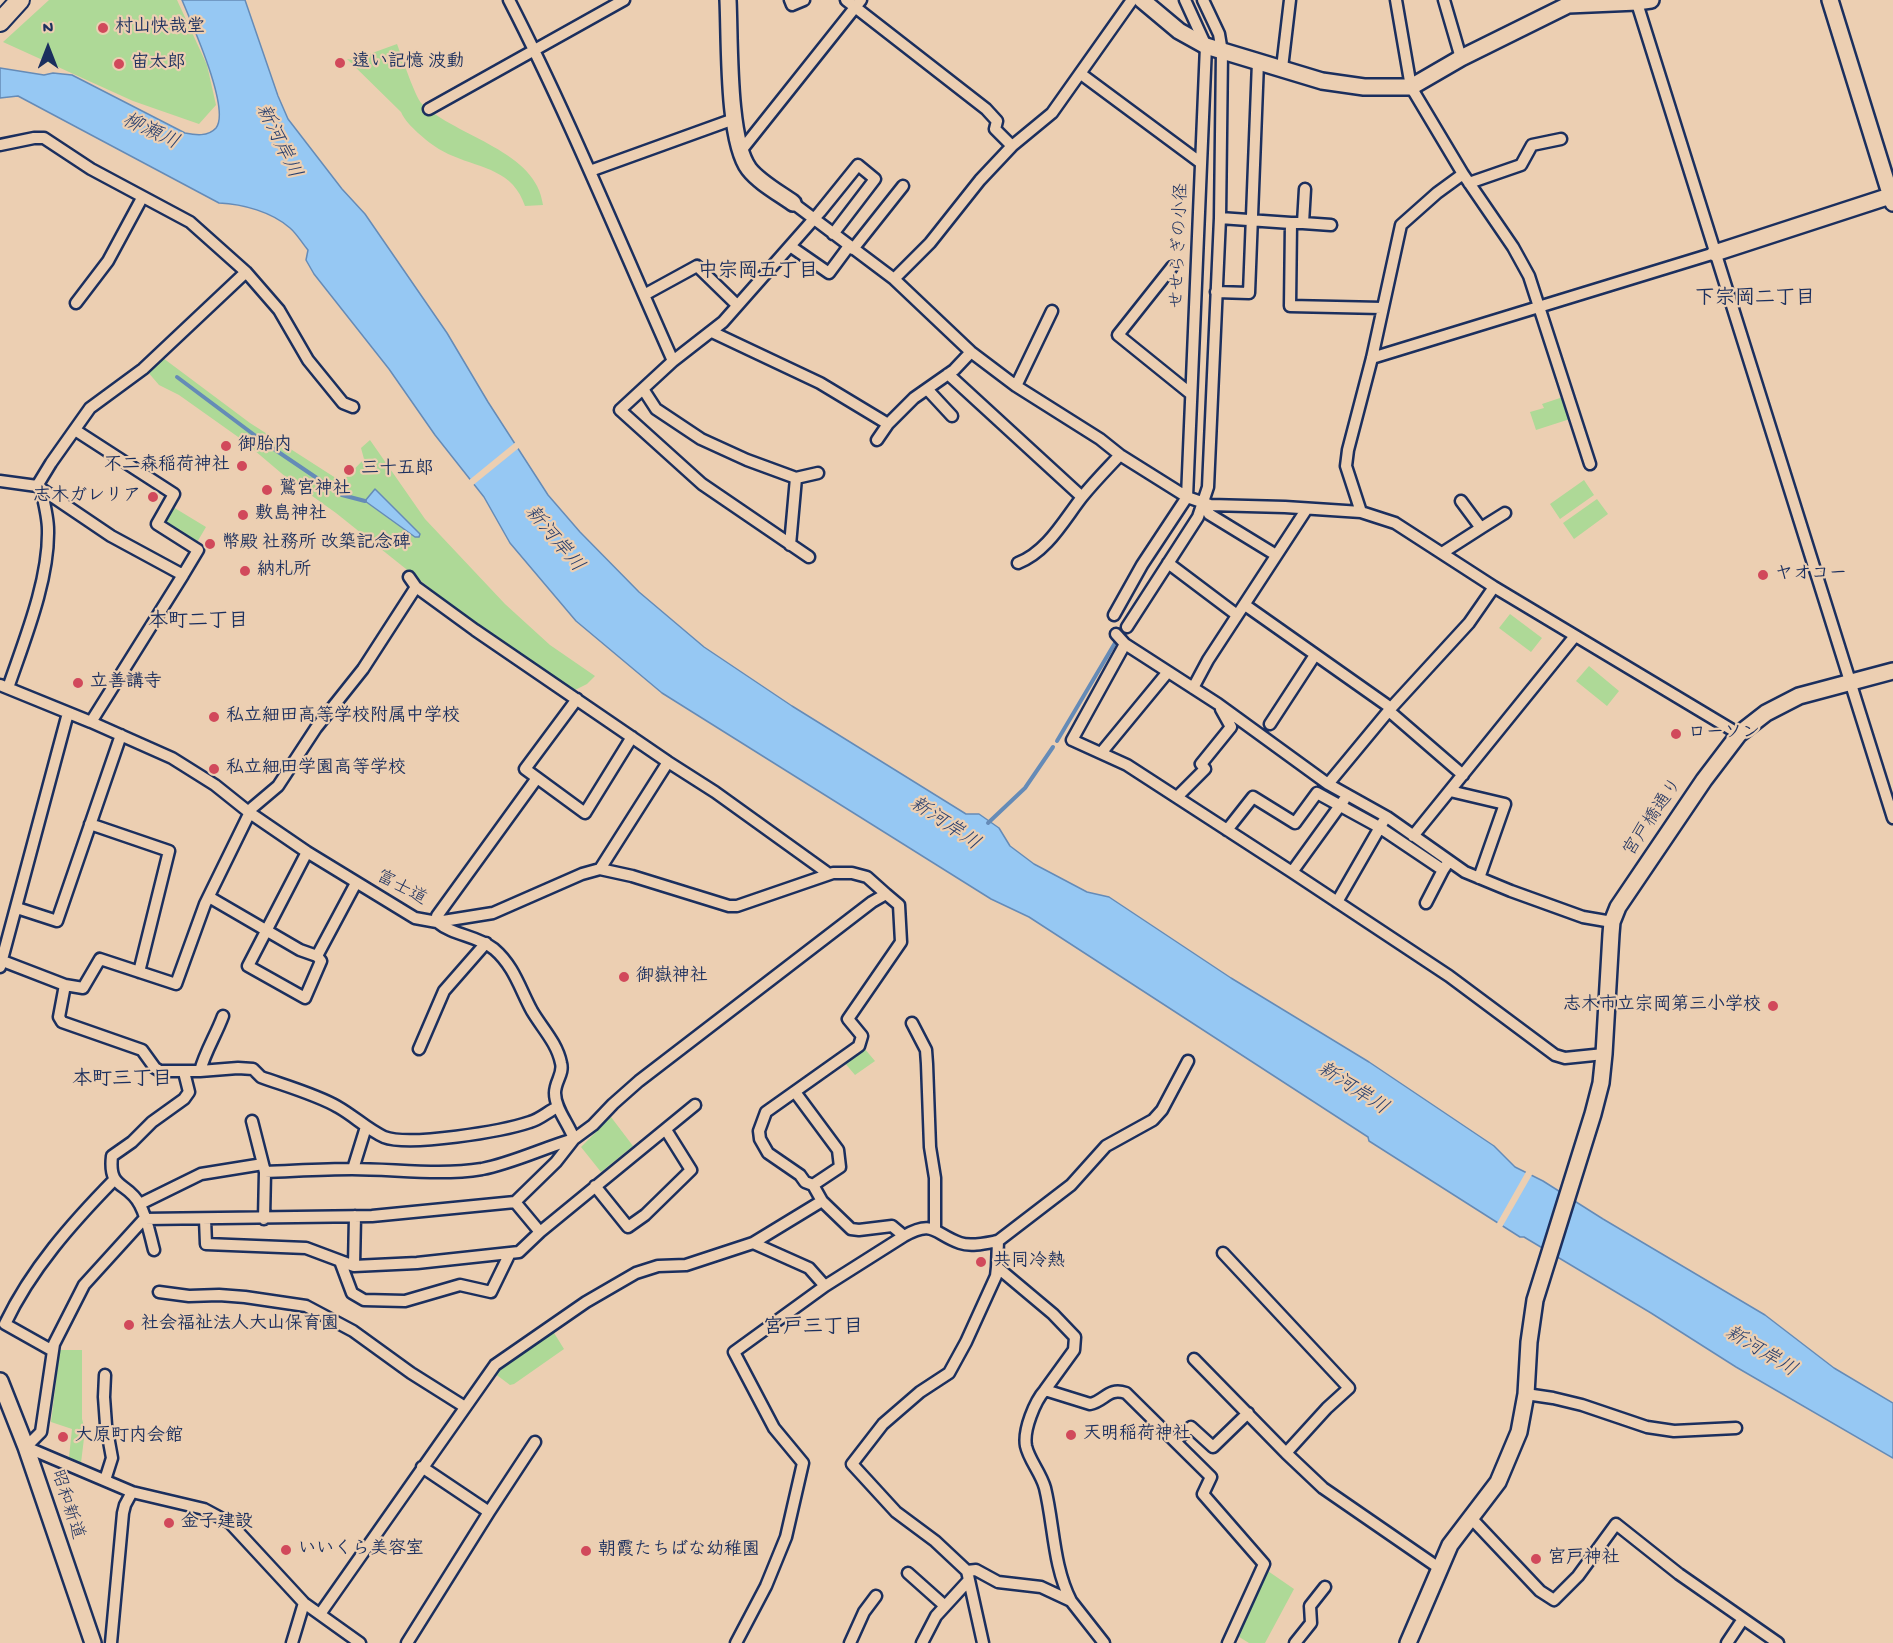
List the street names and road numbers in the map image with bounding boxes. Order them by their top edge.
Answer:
street label: せせらぎの小径 [1168,183,1194,309]
street label: 宮戸橋通り [1620,775,1688,861]
street label: 富士道 [372,867,430,911]
street label: 昭和新道 [45,1467,87,1543]

